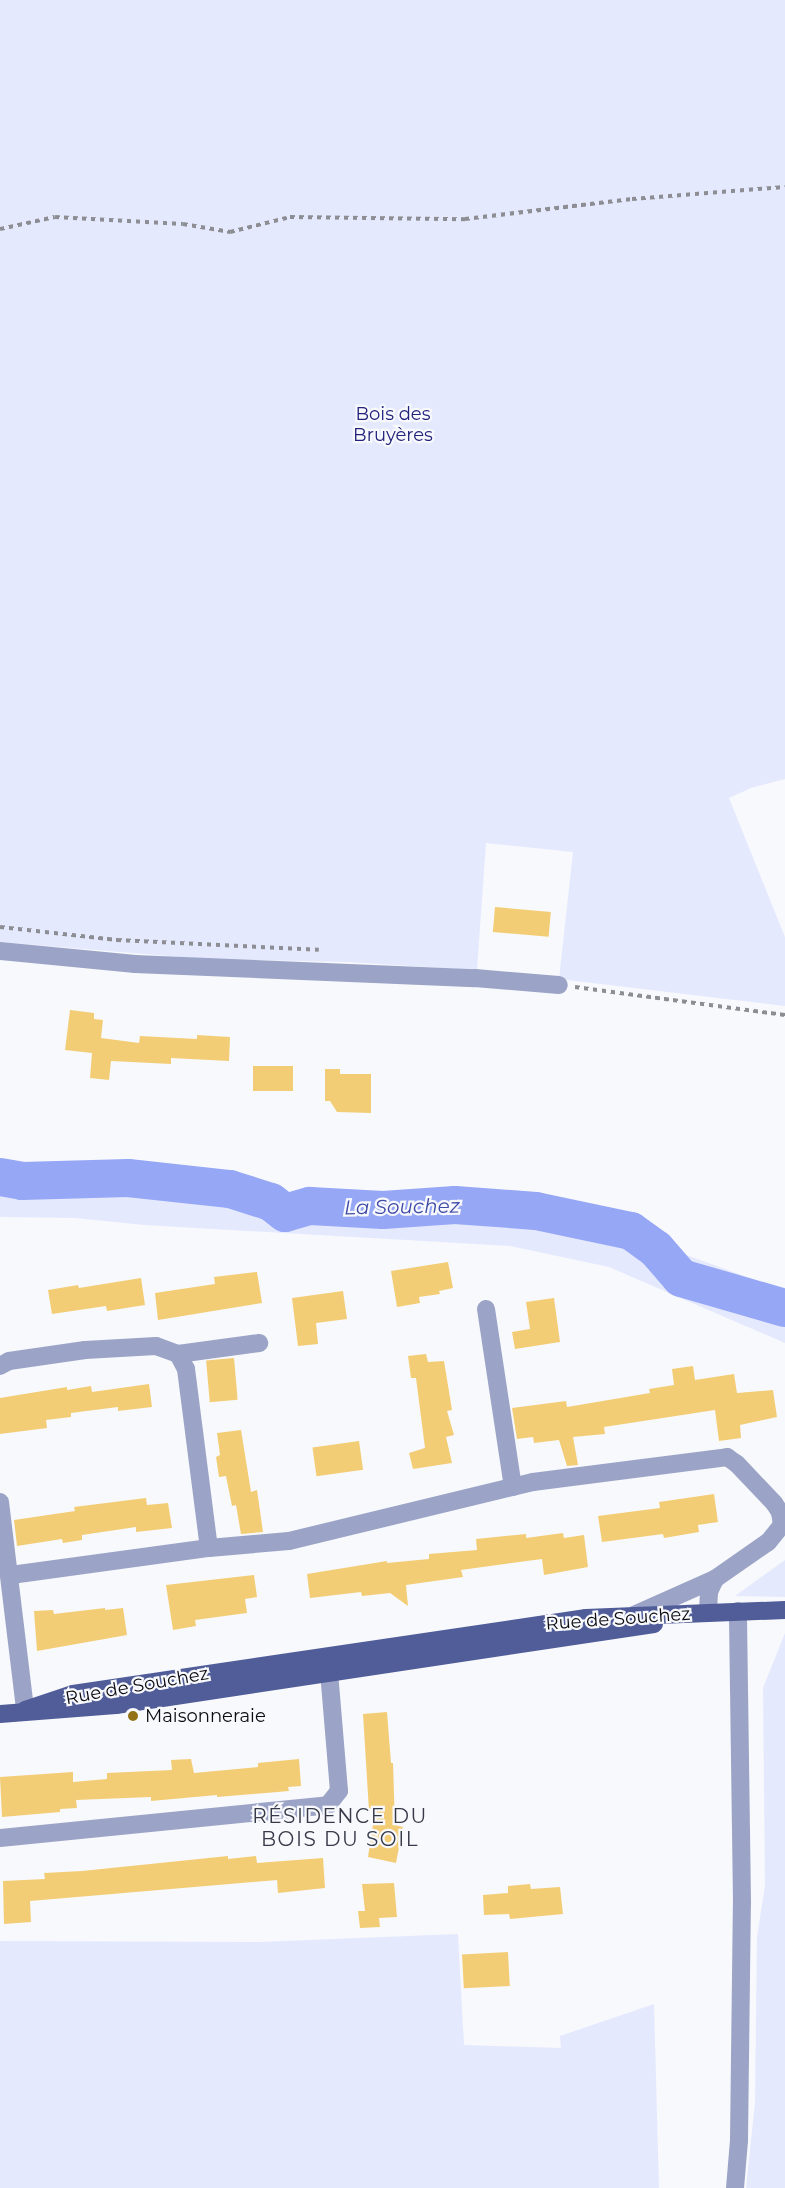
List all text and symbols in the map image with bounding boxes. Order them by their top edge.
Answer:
park label: Bois des Bruyères [353,404,433,446]
water label: La Souchez [344,1194,460,1220]
street label: Rue de Souchez [545,1603,691,1635]
street label: Rue de Souchez [64,1663,210,1709]
place label: Maisonneraie [145,1705,266,1727]
marker: Maisonneraie [126,1709,140,1723]
district label: RÉSIDENCE DU BOIS DU SOIL [252,1805,428,1852]

